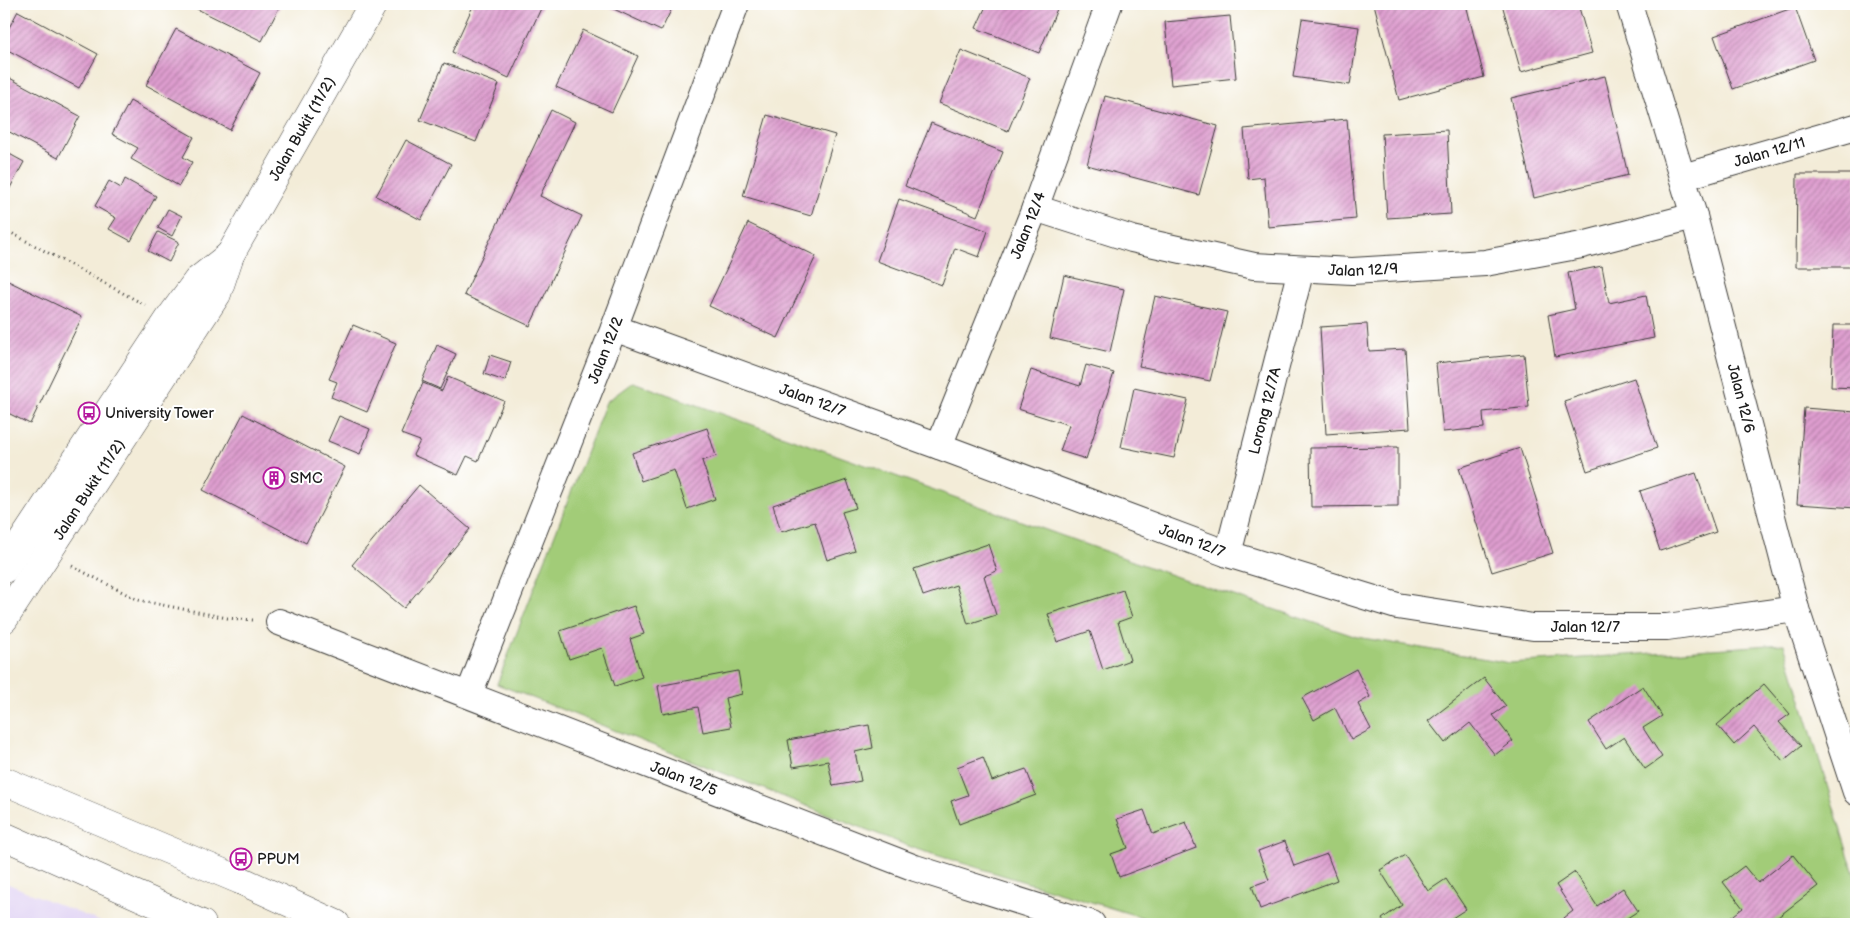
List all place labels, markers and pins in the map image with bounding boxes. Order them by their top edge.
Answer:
bus stop icon: University Tower [77,401,101,425]
place label: University Tower [105,404,214,423]
building icon: SMC [262,466,286,490]
place label: SMC [290,469,323,488]
bus stop icon: PPUM [229,847,253,871]
place label: PPUM [257,850,300,869]

